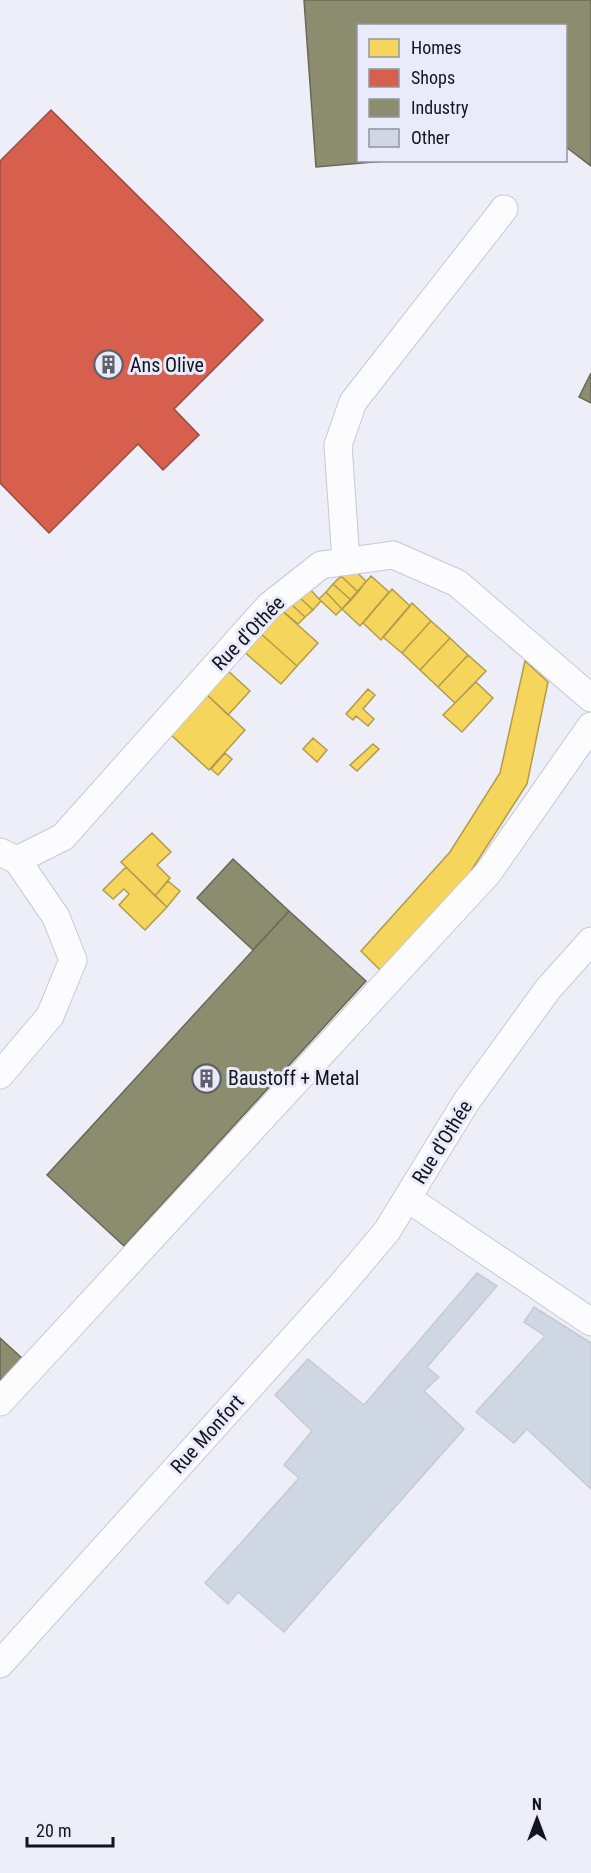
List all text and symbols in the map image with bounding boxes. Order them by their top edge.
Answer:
legend [357,24,567,162]
text: Homes [411,37,461,58]
text: Shops [411,67,455,88]
text: Industry [411,97,469,118]
text: Other [411,127,450,148]
building icon: Ans Olive [93,349,125,381]
place label: Ans Olive [130,353,204,377]
street label: Rue d'Othée [207,591,289,675]
building icon: Baustoff + Metal [191,1062,223,1094]
place label: Baustoff + Metal [228,1066,359,1090]
street label: Rue d'Othée [407,1096,477,1188]
street label: Rue Monfort [165,1390,249,1478]
north arrow [507,1789,567,1849]
text: N [532,1795,542,1814]
scale bar [27,1810,112,1848]
text: 20 m [36,1820,71,1841]

